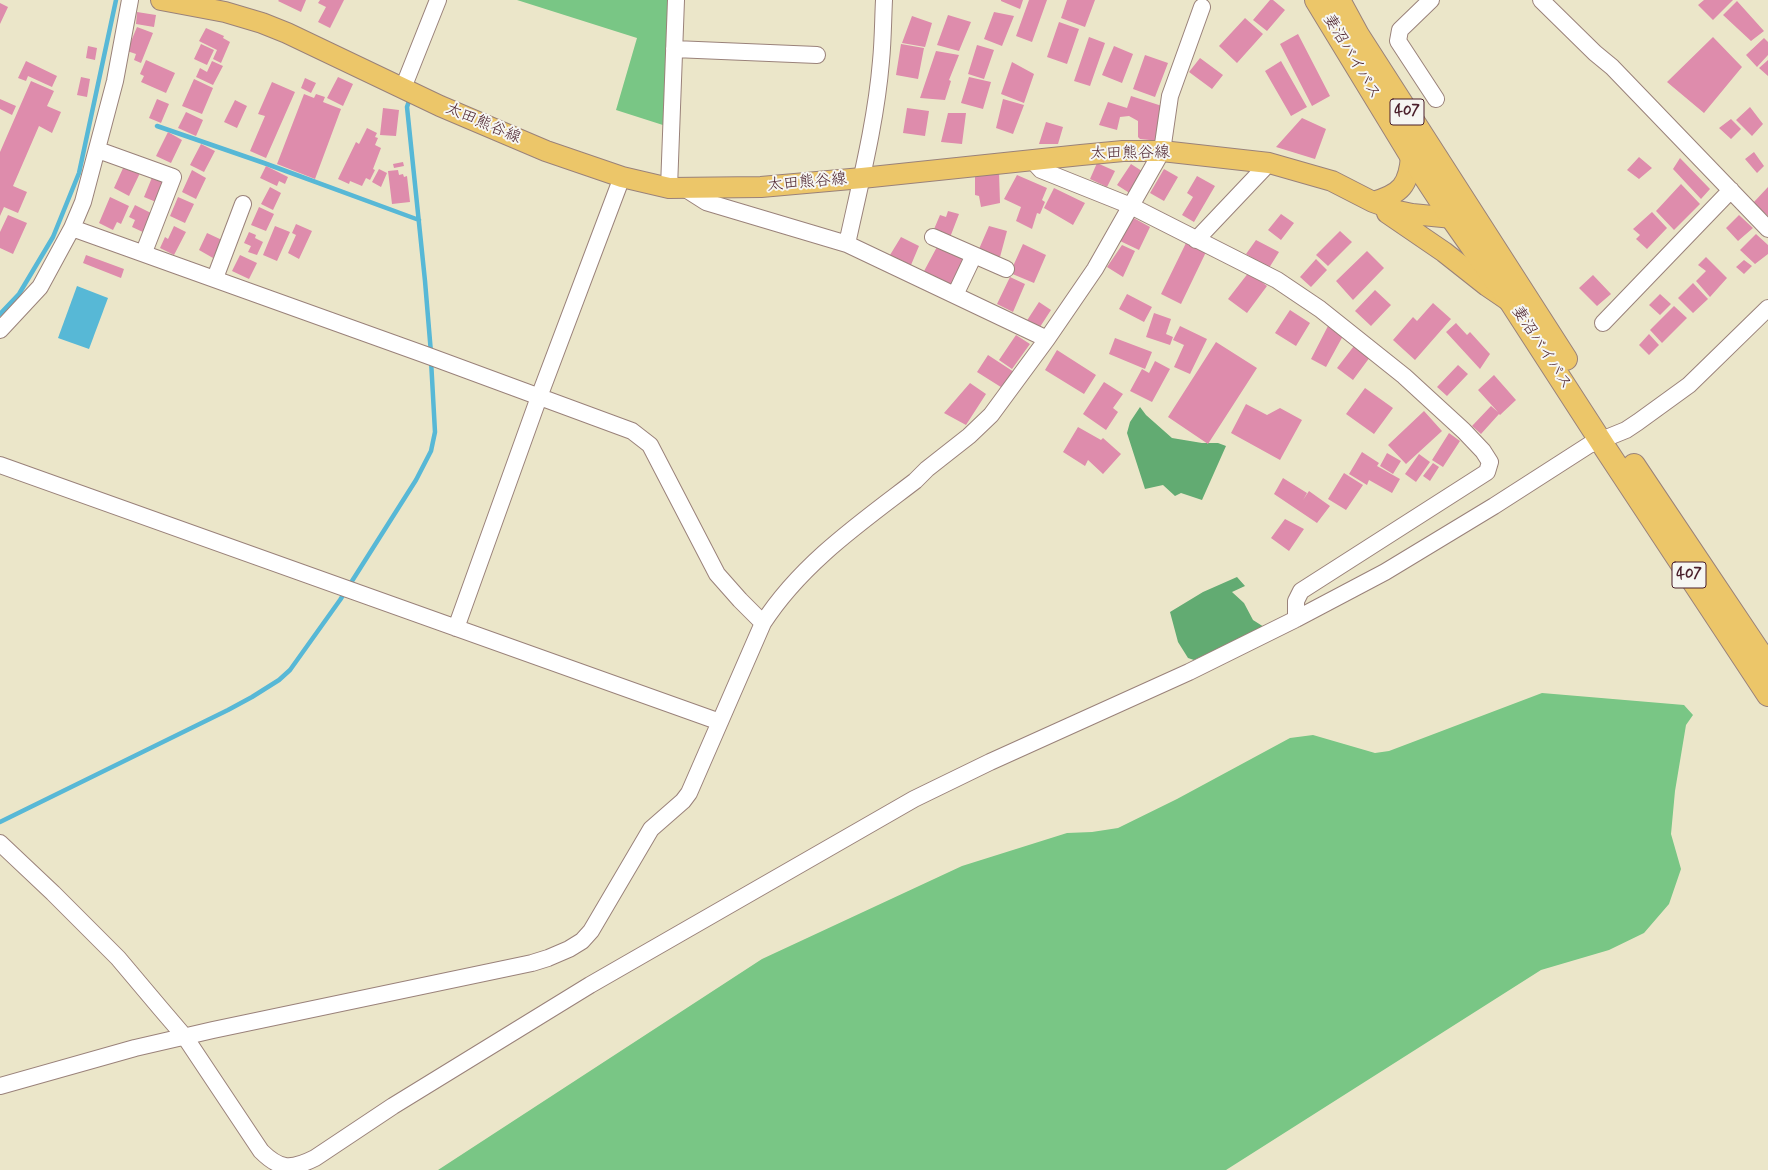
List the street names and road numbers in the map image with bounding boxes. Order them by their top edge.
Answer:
street label: 妻沼バイパス [1318,11,1384,103]
road number: 407 [1390,99,1424,125]
street label: 太田熊谷線 [442,100,524,148]
street label: 太田熊谷線 [1090,144,1170,164]
street label: 太田熊谷線 [766,170,848,196]
street label: 妻沼バイパス [1507,303,1575,393]
road number: 407 [1672,562,1706,588]

